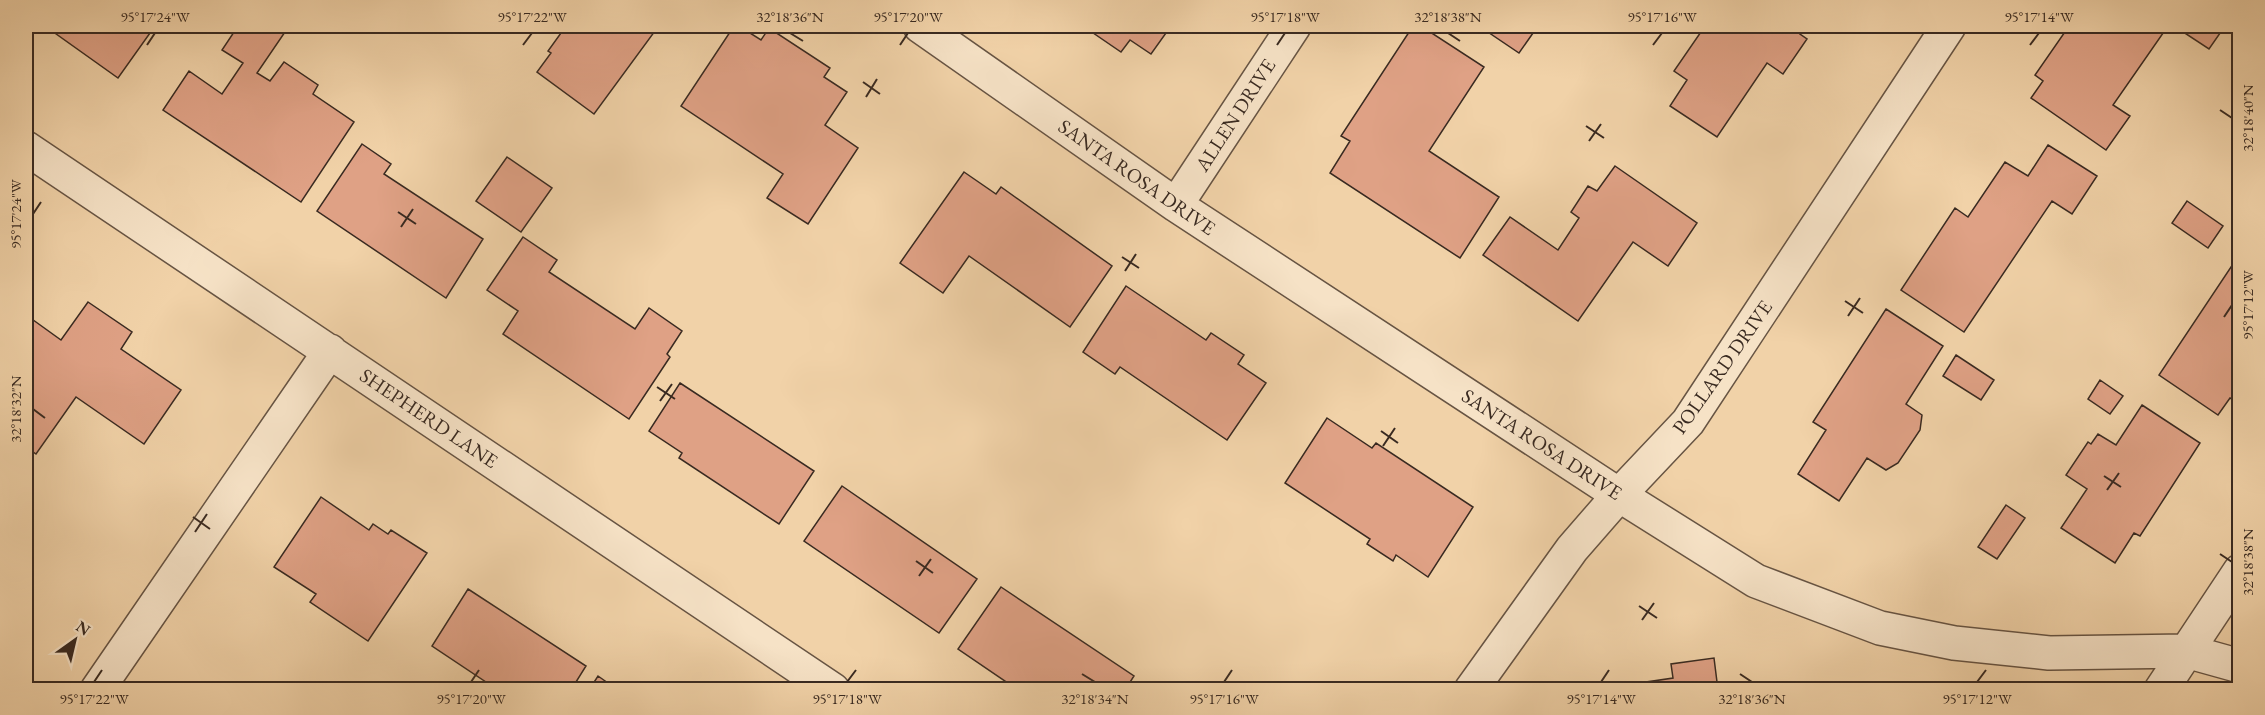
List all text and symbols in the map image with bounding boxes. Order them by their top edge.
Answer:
text: 95°17'24"W [120,7,190,26]
text: 95°17'22"W [497,7,567,26]
text: 32°18'36"N [756,7,824,26]
text: 95°17'20"W [873,7,943,26]
text: 95°17'18"W [1250,7,1320,26]
text: 32°18'38"N [1414,7,1482,26]
text: 95°17'16"W [1627,7,1697,26]
text: 95°17'14"W [2004,7,2074,26]
street label: ALLEN DRIVE [1188,54,1281,177]
text: 32°18'40"N [2238,84,2257,152]
street label: SANTA ROSA DRIVE [1053,113,1221,241]
text: 95°17'24"W [6,179,25,249]
text: 95°17'12"W [2238,270,2257,340]
street label: POLLARD DRIVE [1666,295,1778,439]
street label: SHEPHERD LANE [355,362,503,474]
text: 32°18'32"N [6,375,25,443]
street label: SANTA ROSA DRIVE [1457,382,1627,506]
text: 32°18'38"N [2238,528,2257,596]
north arrow [45,610,105,670]
text: N [72,616,94,640]
text: 95°17'22"W [59,689,129,708]
text: 95°17'20"W [436,689,506,708]
text: 95°17'18"W [812,689,882,708]
text: 32°18'34"N [1061,689,1129,708]
text: 95°17'16"W [1189,689,1259,708]
text: 95°17'14"W [1566,689,1636,708]
text: 32°18'36"N [1718,689,1786,708]
text: 95°17'12"W [1942,689,2012,708]

